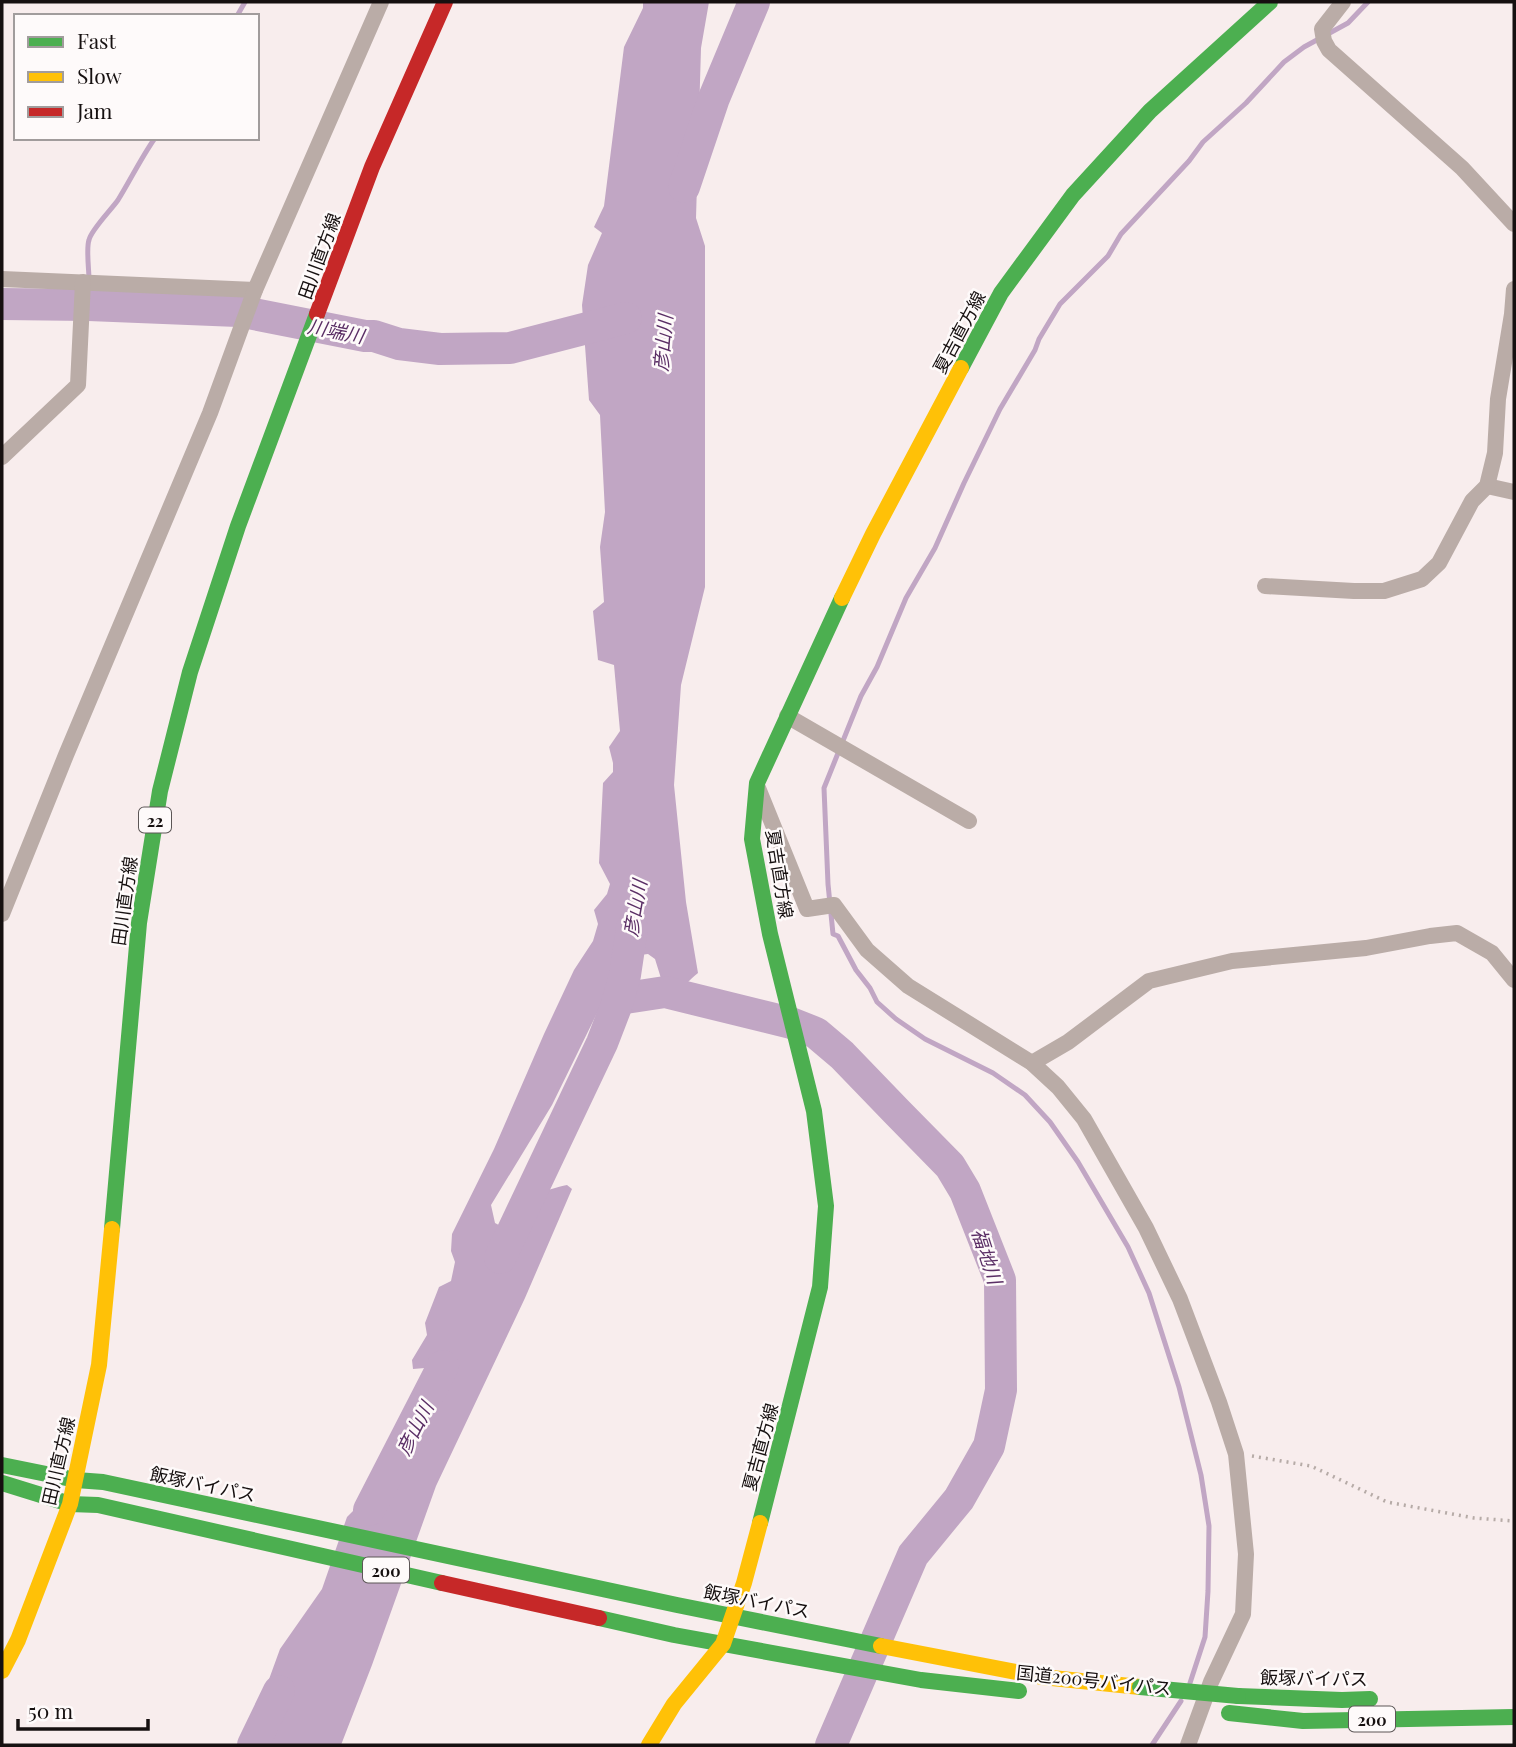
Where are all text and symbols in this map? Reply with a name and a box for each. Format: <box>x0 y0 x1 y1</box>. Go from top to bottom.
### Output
legend <box>14 14 259 140</box>
text: Fast <box>77 26 116 54</box>
text: Slow <box>77 61 122 89</box>
text: Jam <box>76 96 113 124</box>
street label: 田川直方線 <box>292 210 346 302</box>
street label: 夏吉直方線 <box>927 287 991 377</box>
water label: 彦山川 <box>647 311 678 373</box>
water label: 川端川 <box>306 312 368 349</box>
road number: 22 <box>139 807 171 832</box>
street label: 夏吉直方線 <box>761 828 799 920</box>
street label: 田川直方線 <box>106 855 142 947</box>
water label: 彦山川 <box>616 876 652 938</box>
water label: 福地川 <box>967 1225 1010 1289</box>
water label: 彦山川 <box>389 1395 439 1459</box>
street label: 夏吉直方線 <box>737 1400 783 1494</box>
street label: 田川直方線 <box>36 1414 80 1508</box>
street label: 飯塚バイパス <box>148 1461 258 1507</box>
road number: 200 <box>363 1558 409 1582</box>
street label: 飯塚バイパス <box>702 1579 812 1623</box>
street label: 国道200号バイパス <box>1015 1660 1173 1700</box>
street label: 飯塚バイパス <box>1260 1665 1368 1691</box>
scale bar <box>18 1688 147 1732</box>
text: 50 m <box>28 1696 74 1724</box>
road number: 200 <box>1349 1707 1395 1732</box>

